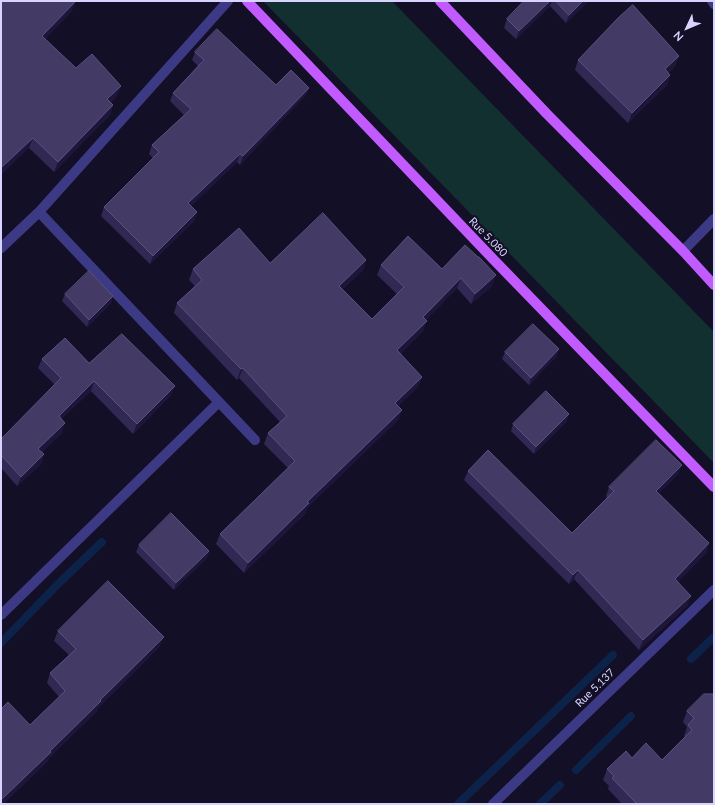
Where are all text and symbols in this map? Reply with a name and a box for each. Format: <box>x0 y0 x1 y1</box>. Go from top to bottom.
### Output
north arrow <box>667 8 707 48</box>
text: N <box>670 29 686 44</box>
street label: Rue 5.080 <box>466 215 510 259</box>
street label: Rue 5.137 <box>573 666 617 710</box>

